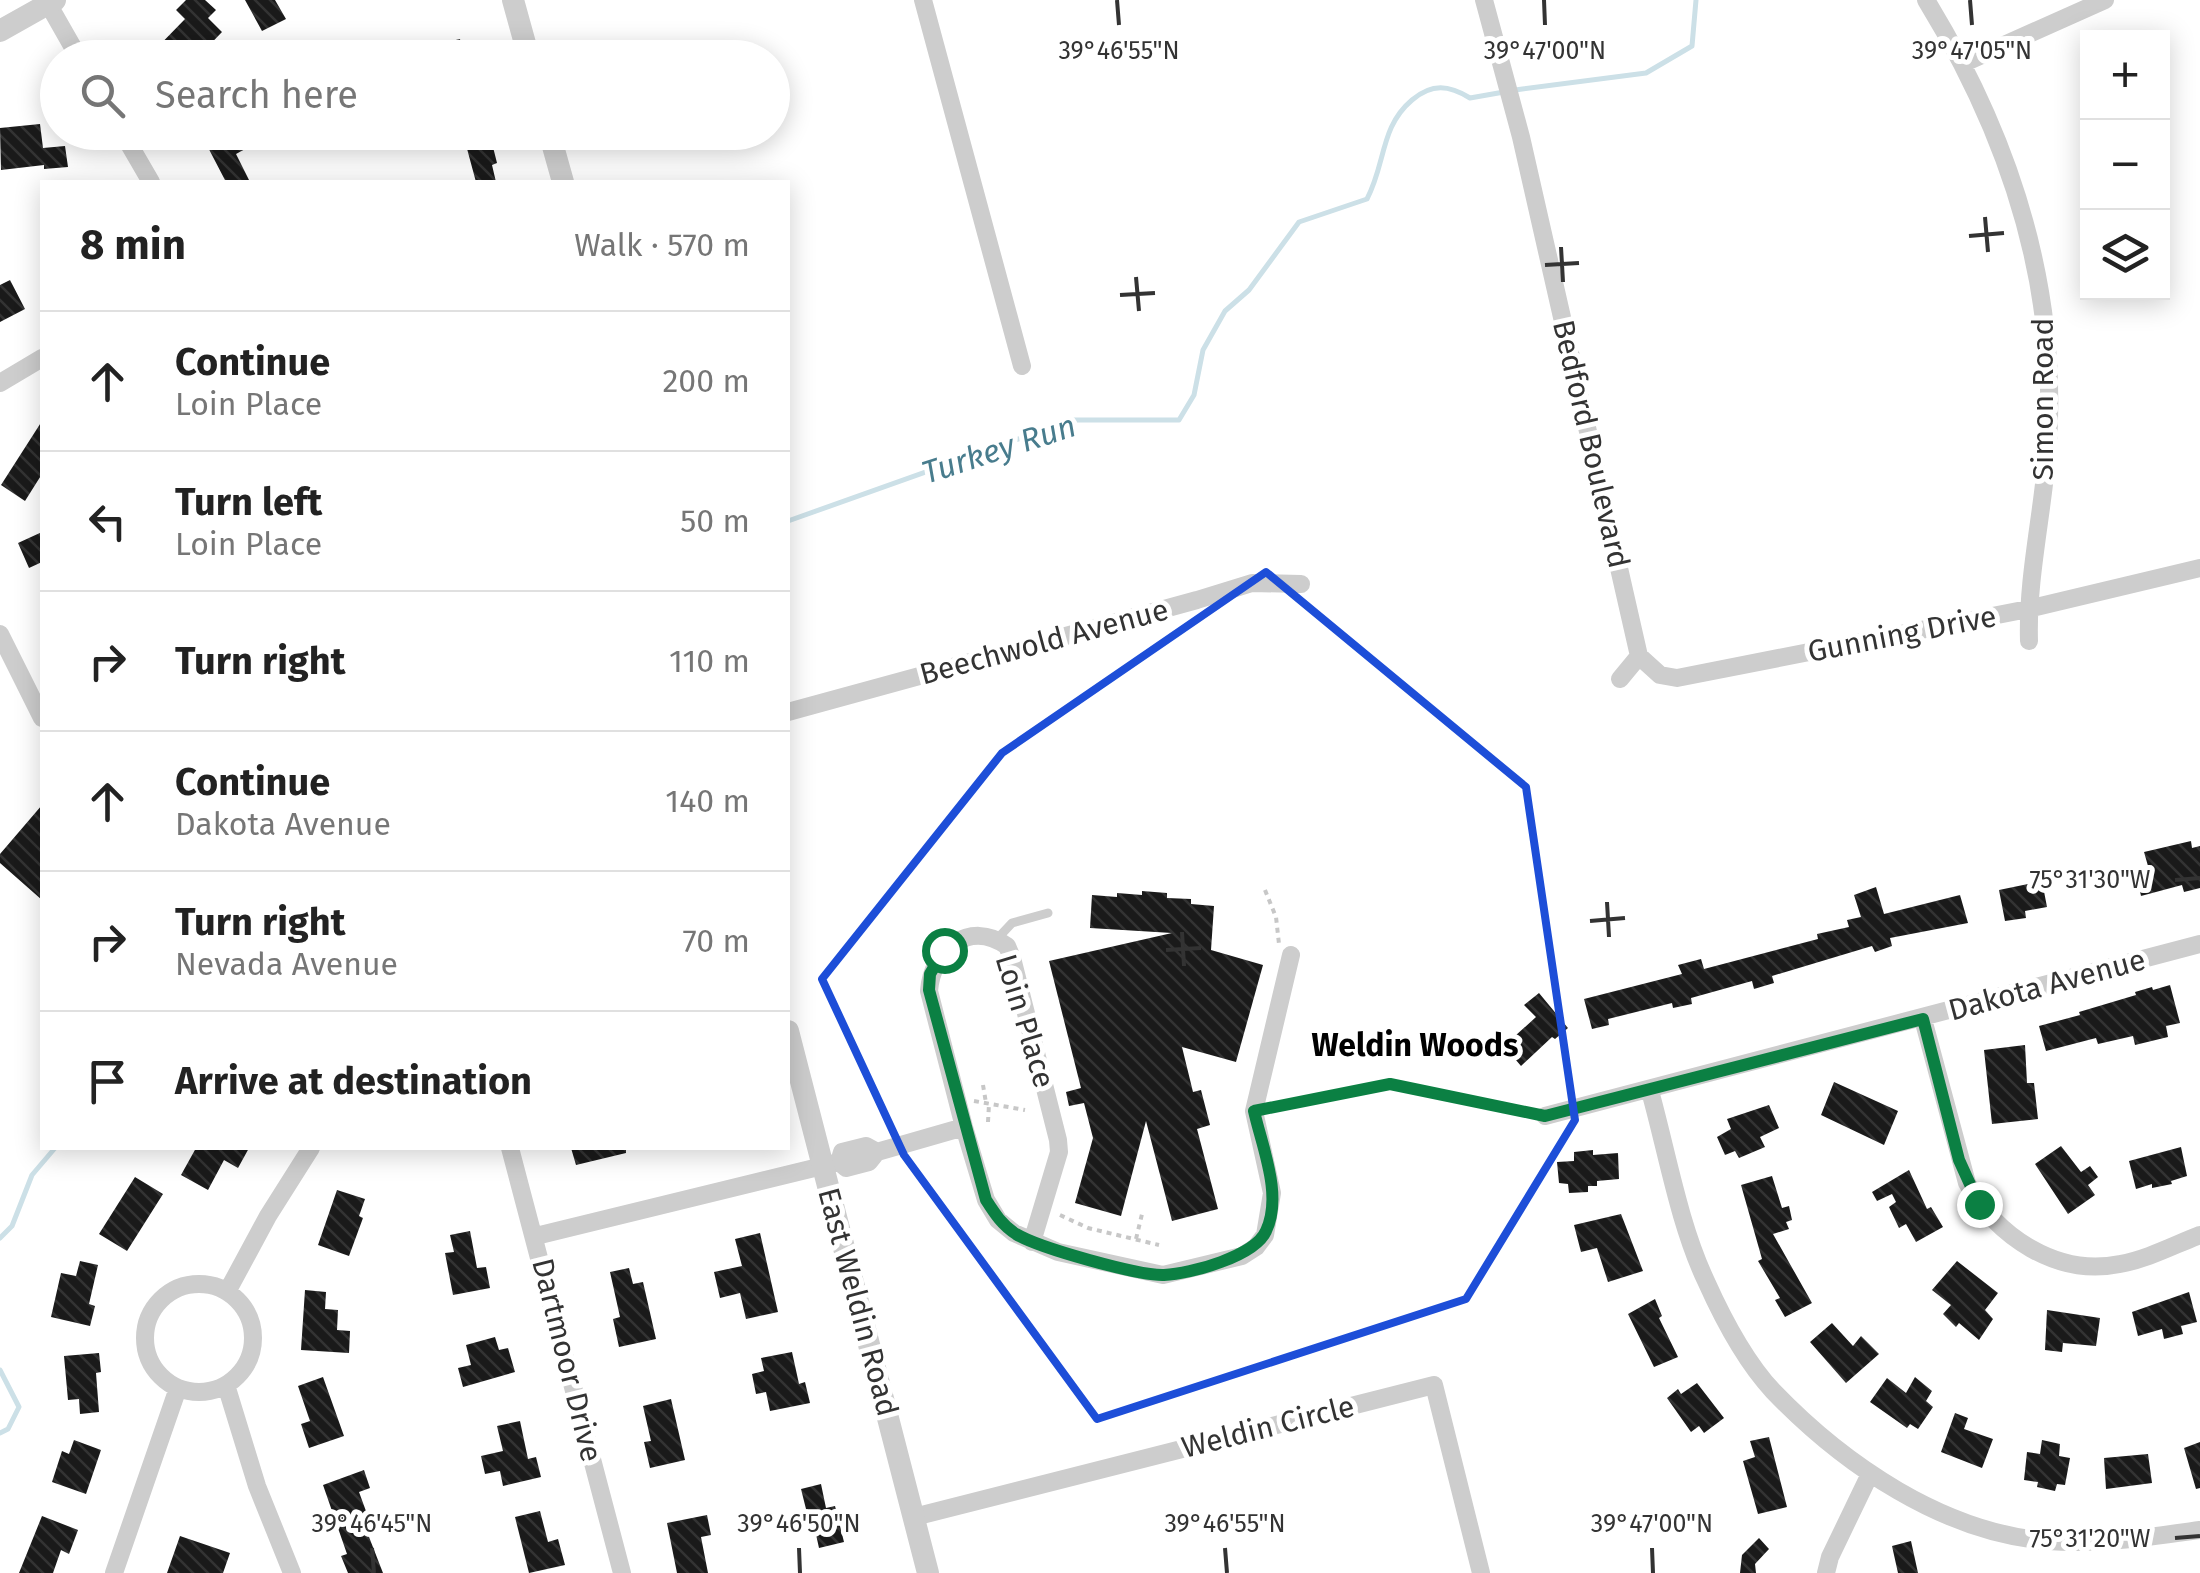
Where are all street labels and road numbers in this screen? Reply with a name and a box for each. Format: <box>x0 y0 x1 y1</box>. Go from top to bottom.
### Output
street label: Bedford Boulevard <box>1545 316 1637 572</box>
street label: Simon Road <box>2025 318 2061 480</box>
street label: Beechwold Avenue <box>916 591 1172 693</box>
street label: Gunning Drive <box>1805 598 1999 670</box>
street label: Dakota Avenue <box>1945 941 2149 1029</box>
street label: Loin Place <box>988 950 1062 1092</box>
street label: East Weldin Road <box>810 1184 906 1420</box>
street label: Dartmoor Drive <box>524 1255 610 1465</box>
street label: Weldin Circle <box>1178 1388 1358 1466</box>

